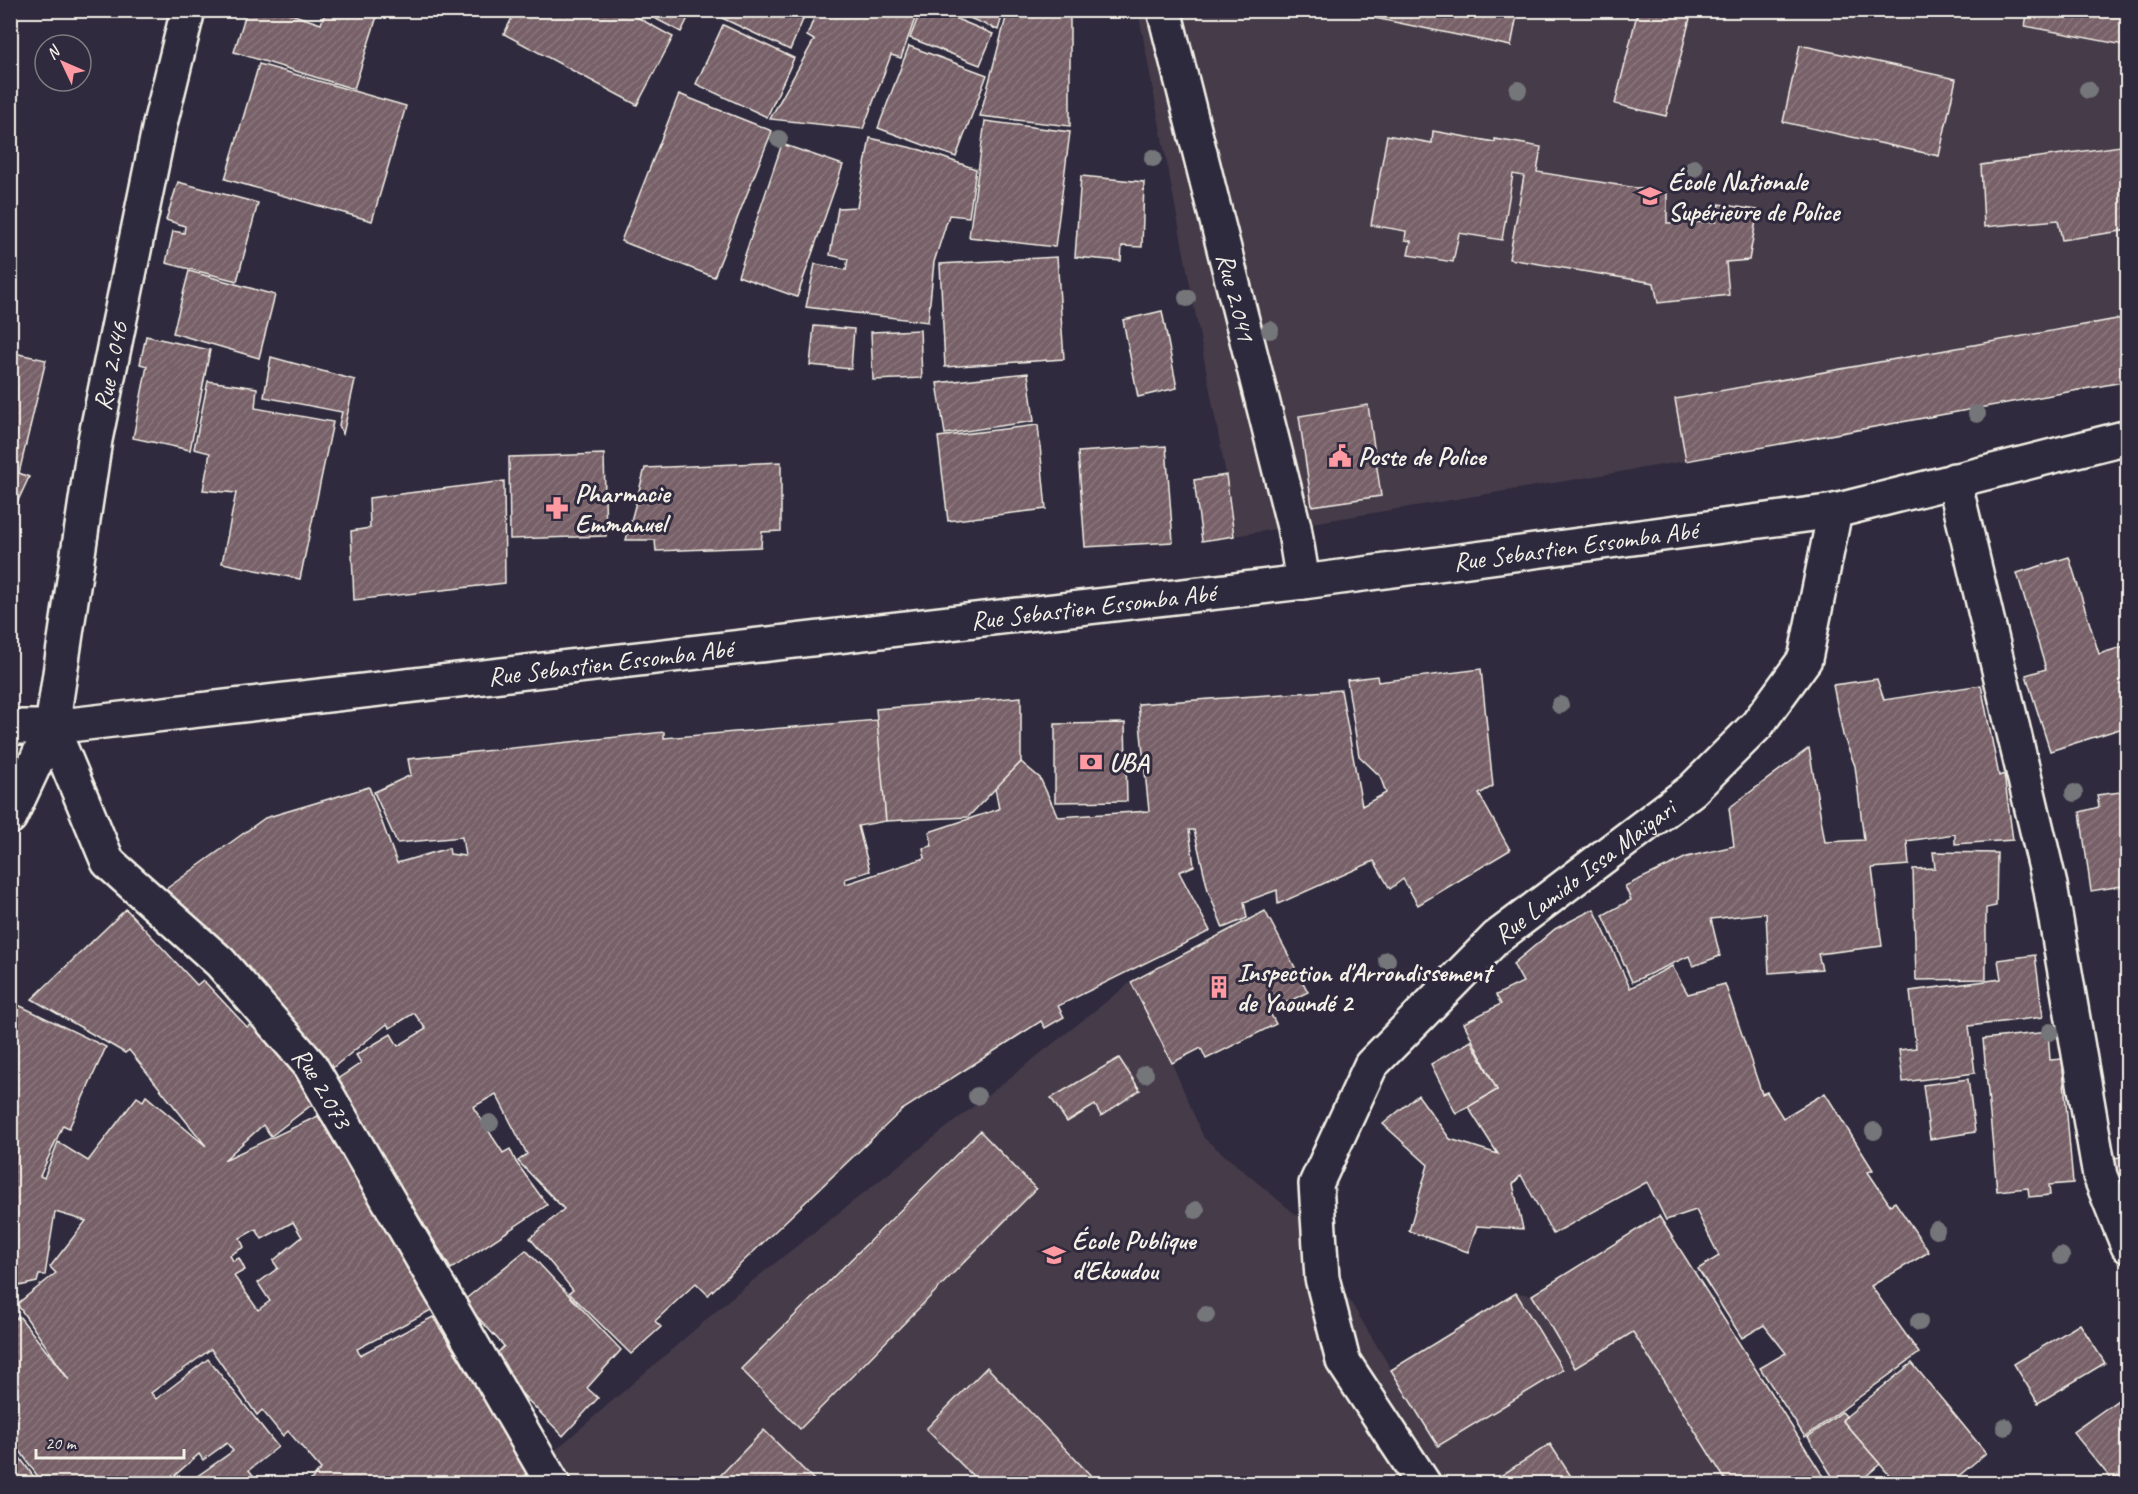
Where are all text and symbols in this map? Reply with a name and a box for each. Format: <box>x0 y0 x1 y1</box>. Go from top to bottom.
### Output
north arrow <box>33 33 93 93</box>
text: N <box>42 41 66 64</box>
place label: École Nationale Supérieure de Police <box>1668 165 1842 228</box>
school or university icon: École Nationale Supérieure de Police <box>1637 183 1663 209</box>
street label: Rue 2.041 <box>1209 250 1263 346</box>
street label: Rue 2.046 <box>85 318 136 413</box>
place label: Poste de Police <box>1358 440 1488 473</box>
public building icon: Poste de Police <box>1327 443 1353 469</box>
place label: Pharmacie Emmanuel <box>575 477 672 540</box>
pharmacy icon: Pharmacie Emmanuel <box>544 495 570 521</box>
street label: Rue Sebastien Essomba Abé <box>1451 513 1703 578</box>
street label: Rue Sebastien Essomba Abé <box>969 575 1221 637</box>
street label: Rue Sebastien Essomba Abé <box>486 631 738 693</box>
place label: UBA <box>1109 746 1150 779</box>
bank icon: UBA <box>1078 749 1104 775</box>
street label: Rue Lamido Issa Maïgari <box>1487 790 1684 951</box>
place label: Inspection d'Arrondissement de Yaoundé 2 <box>1237 956 1495 1019</box>
building icon: Inspection d'Arrondissement de Yaoundé 2 <box>1206 974 1232 1000</box>
street label: Rue 2.073 <box>285 1040 361 1136</box>
place label: École Publique d'Ekoudou <box>1072 1224 1198 1287</box>
school or university icon: École Publique d'Ekoudou <box>1041 1242 1067 1268</box>
scale bar <box>36 1422 184 1460</box>
text: 20 m <box>45 1432 78 1454</box>

